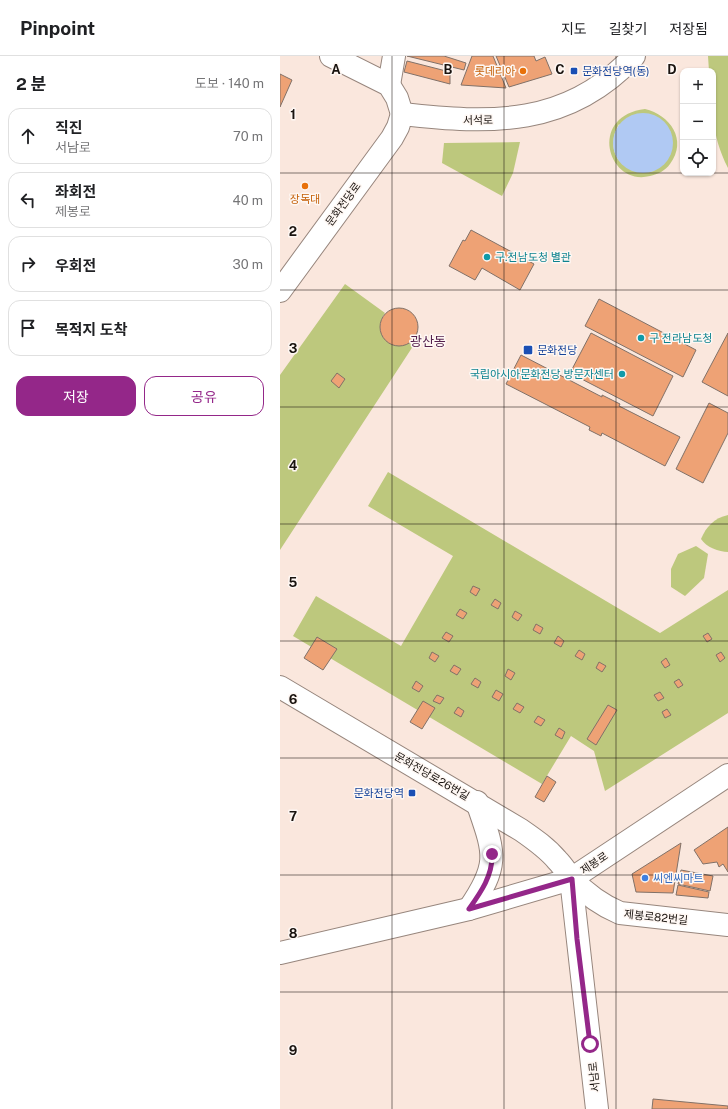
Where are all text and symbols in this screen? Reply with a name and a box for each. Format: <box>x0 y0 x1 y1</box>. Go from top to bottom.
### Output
text: Pinpoint <box>20 17 95 39</box>
text: 지도 <box>561 21 587 37</box>
text: 길찾기 <box>609 21 647 37</box>
text: 저장됨 <box>669 21 708 37</box>
text: A <box>331 62 341 77</box>
text: B <box>444 62 453 77</box>
text: C <box>555 62 565 77</box>
text: D <box>667 62 677 77</box>
place label: 롯데리아 <box>475 65 515 77</box>
place label: 문화전당역(동) <box>582 65 649 77</box>
marker: 롯데리아 <box>518 66 528 76</box>
marker: 문화전당역(동) <box>569 66 579 76</box>
map controls <box>680 68 716 176</box>
button: + <box>680 68 716 104</box>
text: 2 분 <box>16 74 46 94</box>
text: 도보 · 140 m <box>195 76 264 91</box>
button: − <box>680 104 716 140</box>
text: 1 <box>290 107 296 122</box>
street label: 서석로 <box>463 114 493 126</box>
text: 직진 <box>55 119 83 136</box>
icon: ahead <box>17 125 39 147</box>
text: 70 m <box>233 129 263 144</box>
text: 서남로 <box>55 140 91 155</box>
button: locate <box>680 140 716 176</box>
street label: 문화전당로 <box>323 180 363 228</box>
marker: 장독대 <box>300 181 310 191</box>
text: 좌회전 <box>55 183 96 200</box>
icon: left <box>17 189 39 211</box>
text: 40 m <box>232 193 263 208</box>
place label: 장독대 <box>290 193 320 205</box>
text: 제봉로 <box>55 204 91 219</box>
text: 2 <box>289 224 297 239</box>
place label: 구.전남도청 별관 <box>495 251 571 263</box>
marker: 구.전남도청 별관 <box>482 252 492 262</box>
icon: right <box>17 253 39 275</box>
text: 우회전 <box>55 257 96 274</box>
text: 30 m <box>233 257 263 272</box>
icon: arrive <box>17 317 39 339</box>
text: 목적지 도착 <box>55 321 127 338</box>
place label: 구 전라남도청 <box>649 332 712 344</box>
marker: 구 전라남도청 <box>636 333 646 343</box>
district label: 광산동 <box>410 334 446 349</box>
text: 3 <box>289 341 298 356</box>
marker: 문화전당 <box>522 344 534 356</box>
place label: 문화전당 <box>537 344 577 356</box>
place label: 국립아시아문화전당 방문자센터 <box>470 368 614 380</box>
marker: 국립아시아문화전당 방문자센터 <box>617 369 627 379</box>
button: 저장 <box>16 376 136 416</box>
button: 공유 <box>144 376 264 416</box>
text: 4 <box>289 458 298 473</box>
text: 5 <box>289 575 298 590</box>
text: 6 <box>289 692 298 707</box>
street label: 문화전당로26번길 <box>393 750 471 802</box>
place label: 문화전당역 <box>353 787 404 799</box>
marker: 문화전당역 <box>407 788 417 798</box>
text: 7 <box>289 809 297 824</box>
route end <box>483 845 501 863</box>
street label: 제봉로 <box>578 850 610 876</box>
place label: 씨엔씨마트 <box>653 872 704 884</box>
marker: 씨엔씨마트 <box>640 873 650 883</box>
street label: 제봉로82번길 <box>623 908 689 926</box>
text: 8 <box>289 926 298 941</box>
route start <box>581 1035 599 1053</box>
text: 9 <box>289 1043 297 1058</box>
street label: 서남로 <box>586 1061 602 1093</box>

